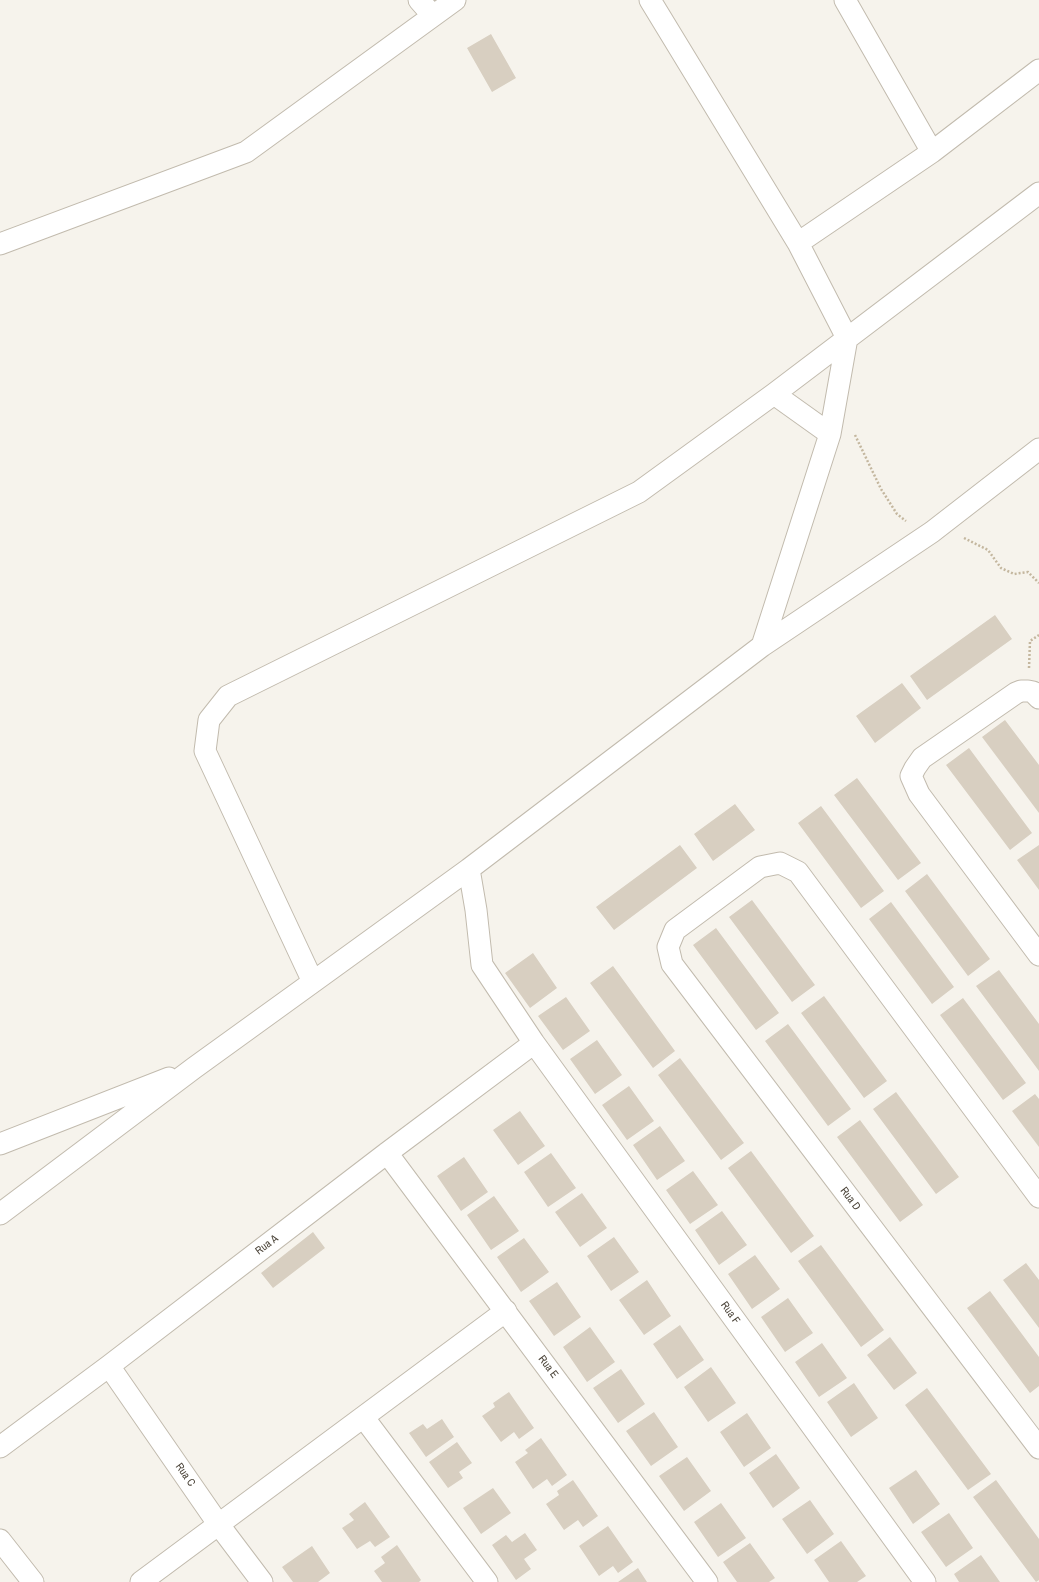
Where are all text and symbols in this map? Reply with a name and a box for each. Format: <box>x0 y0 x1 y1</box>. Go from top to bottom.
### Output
street label: Rua D <box>837 1185 863 1213</box>
street label: Rua A <box>253 1232 281 1258</box>
street label: Rua F <box>717 1299 743 1327</box>
street label: Rua E <box>535 1353 561 1381</box>
street label: Rua C <box>172 1461 198 1489</box>

